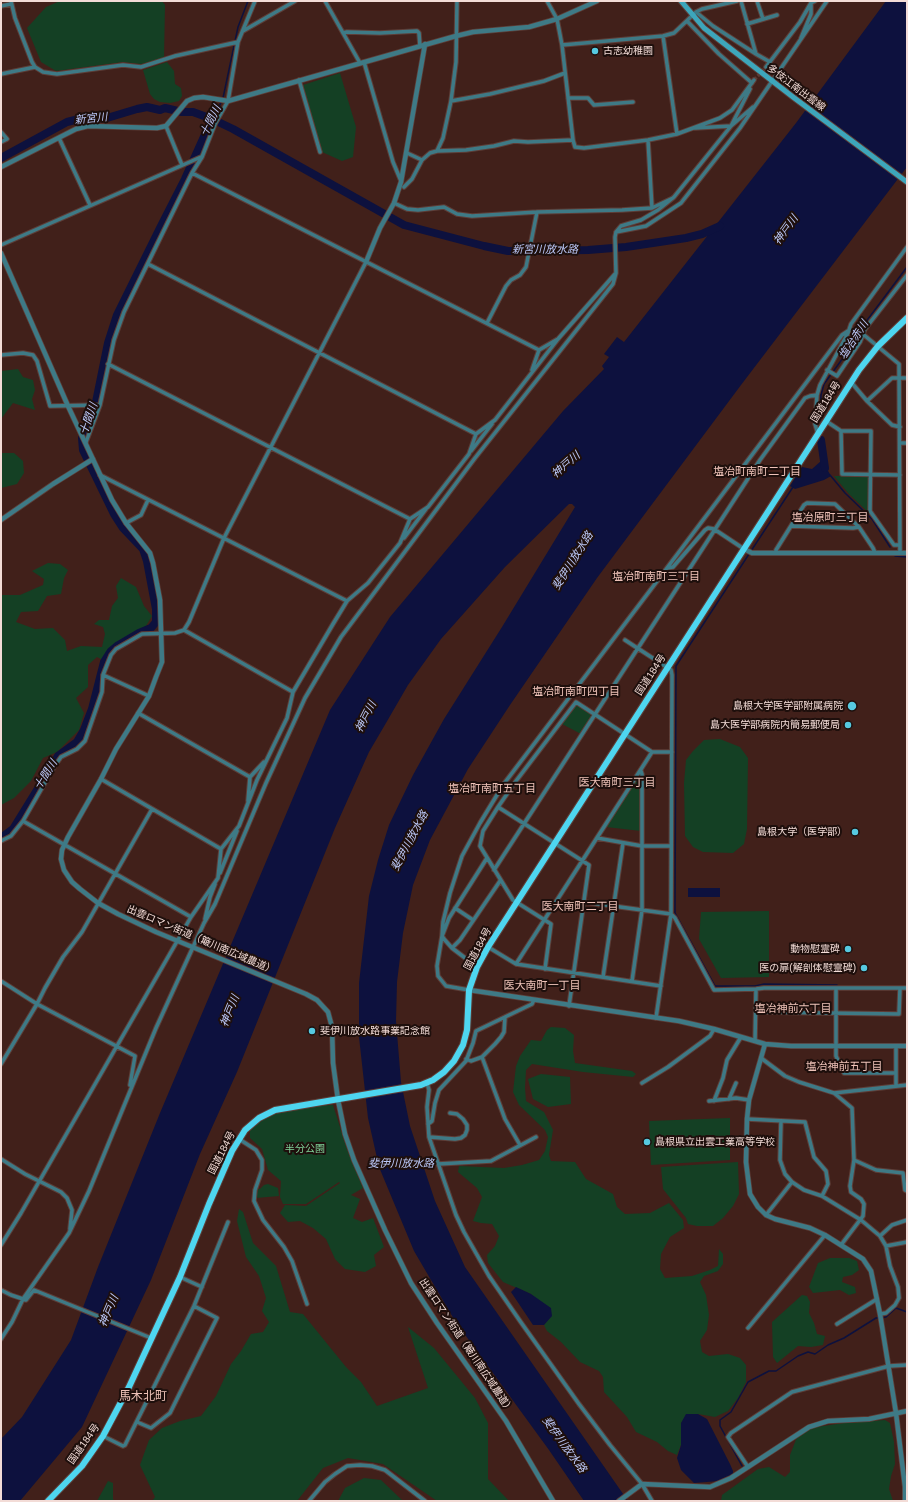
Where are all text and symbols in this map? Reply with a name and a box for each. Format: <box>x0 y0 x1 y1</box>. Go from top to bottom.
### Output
place label: 古志幼稚園 <box>603 45 653 57</box>
marker: 古志幼稚園 <box>590 46 600 56</box>
street label: 多伎江南出雲線 <box>764 62 828 114</box>
water label: 十間川 <box>198 103 224 139</box>
water label: 新宮川 <box>74 111 108 127</box>
water label: 神戸川 <box>771 213 801 247</box>
water label: 新宮川放水路 <box>512 243 578 257</box>
water label: 塩冶赤川 <box>836 318 872 362</box>
street label: 国道184号 <box>809 379 843 425</box>
water label: 十間川 <box>77 401 101 437</box>
water label: 神戸川 <box>549 449 583 481</box>
district label: 塩冶町南町二丁目 <box>713 465 801 479</box>
district label: 塩冶原町三丁目 <box>792 511 868 525</box>
water label: 斐伊川放水路 <box>550 530 596 592</box>
district label: 塩冶町南町三丁目 <box>612 570 700 584</box>
street label: 国道184号 <box>633 652 669 698</box>
district label: 塩冶町南町四丁目 <box>532 685 620 699</box>
water label: 神戸川 <box>353 699 379 735</box>
place label: 島根大学医学部附属病院 <box>733 700 843 712</box>
marker: 島根大学医学部附属病院 <box>846 700 858 712</box>
place label: 島大医学部病院内簡易郵便局 <box>710 719 840 731</box>
marker: 島大医学部病院内簡易郵便局 <box>843 720 853 730</box>
water label: 十間川 <box>32 758 60 792</box>
district label: 医大南町三丁目 <box>579 776 655 790</box>
district label: 塩冶町南町五丁目 <box>448 782 536 796</box>
water label: 斐伊川放水路 <box>389 809 431 873</box>
place label: 島根大学（医学部） <box>757 826 847 838</box>
marker: 島根大学（医学部） <box>850 827 860 837</box>
district label: 医大南町二丁目 <box>542 900 618 914</box>
street label: 出雲ロマン街道（簸川南広域農道） <box>125 903 277 977</box>
street label: 国道184号 <box>462 926 494 972</box>
place label: 動物慰霊碑 <box>790 943 840 955</box>
marker: 動物慰霊碑 <box>843 944 853 954</box>
place label: 医の扉(解剖体慰霊碑) <box>759 962 856 974</box>
marker: 医の扉(解剖体慰霊碑) <box>859 963 869 973</box>
district label: 医大南町一丁目 <box>504 979 580 993</box>
water label: 神戸川 <box>218 993 242 1029</box>
district label: 塩冶神前六丁目 <box>755 1002 831 1016</box>
place label: 斐伊川放水路事業記念館 <box>320 1025 430 1037</box>
marker: 斐伊川放水路事業記念館 <box>307 1026 317 1036</box>
district label: 塩冶神前五丁目 <box>806 1060 882 1074</box>
street label: 国道184号 <box>206 1129 238 1177</box>
place label: 島根県立出雲工業高等学校 <box>655 1136 775 1148</box>
marker: 島根県立出雲工業高等学校 <box>642 1137 652 1147</box>
park label: 半分公園 <box>285 1143 325 1155</box>
water label: 斐伊川放水路 <box>368 1157 434 1171</box>
street label: 出雲ロマン街道（簸川南広域農道） <box>416 1276 516 1416</box>
water label: 神戸川 <box>96 1293 122 1329</box>
district label: 馬木北町 <box>119 1390 167 1404</box>
water label: 斐伊川放水路 <box>539 1414 589 1476</box>
street label: 国道184号 <box>66 1421 102 1467</box>

